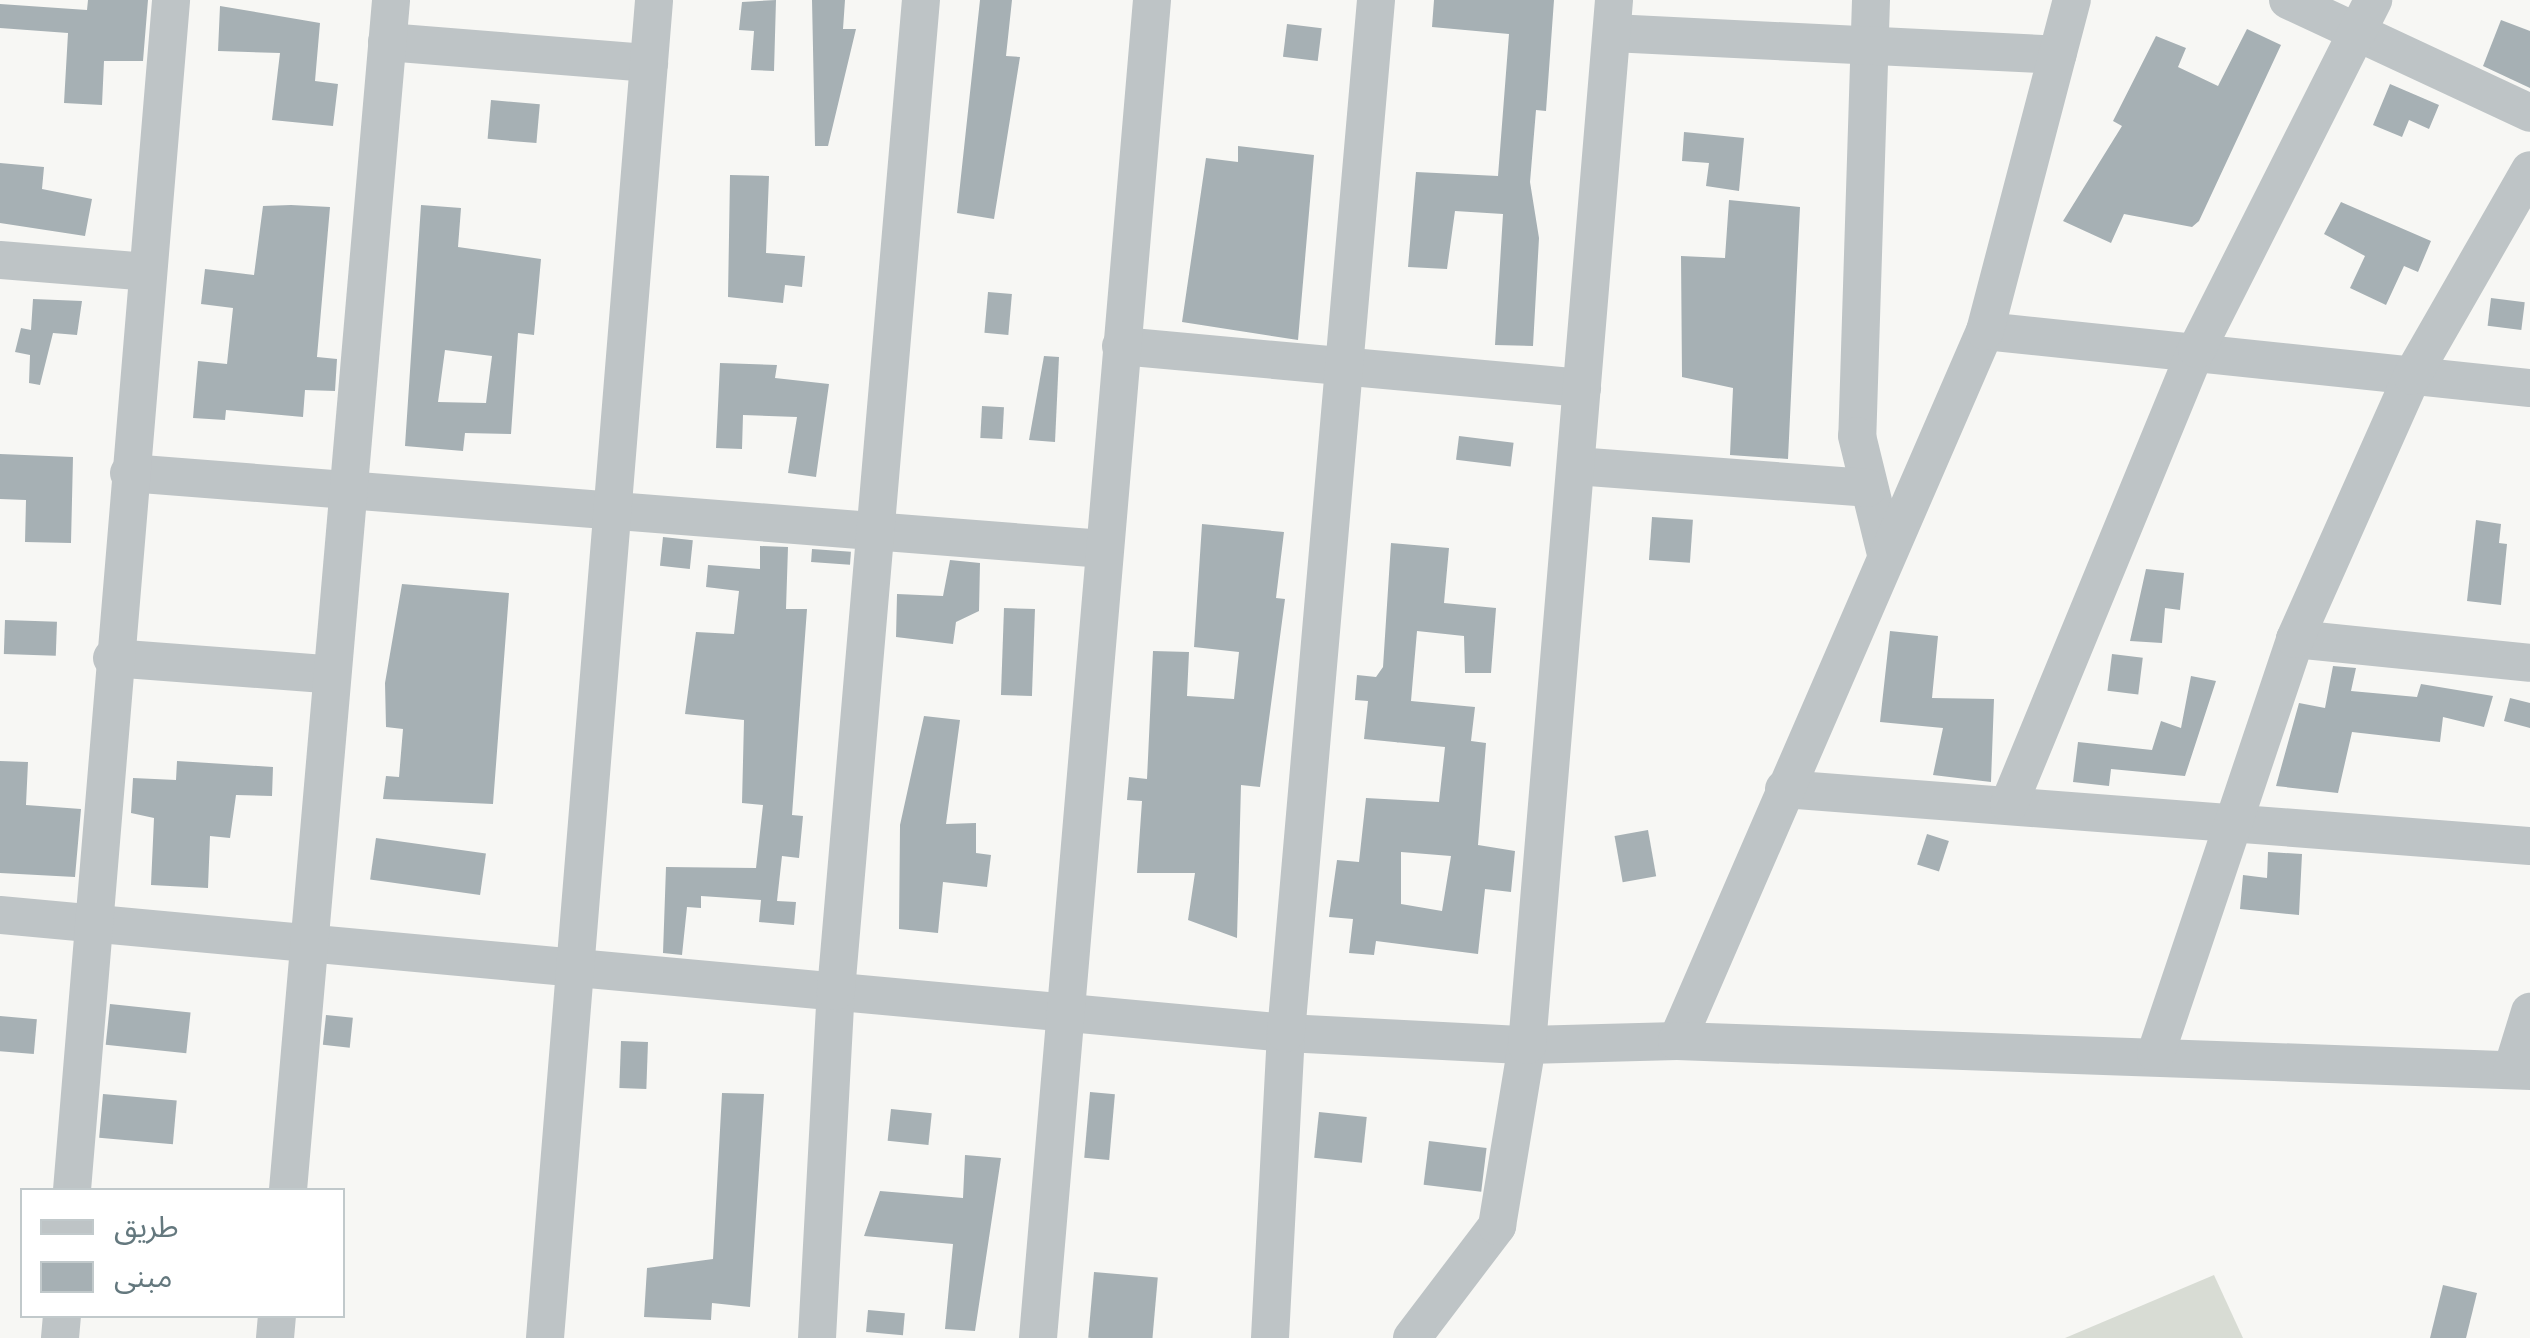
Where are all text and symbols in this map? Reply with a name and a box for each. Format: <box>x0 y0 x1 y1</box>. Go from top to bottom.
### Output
legend <box>20 1188 345 1318</box>
text: طريق <box>114 1205 179 1246</box>
text: مبنى <box>114 1255 172 1296</box>

